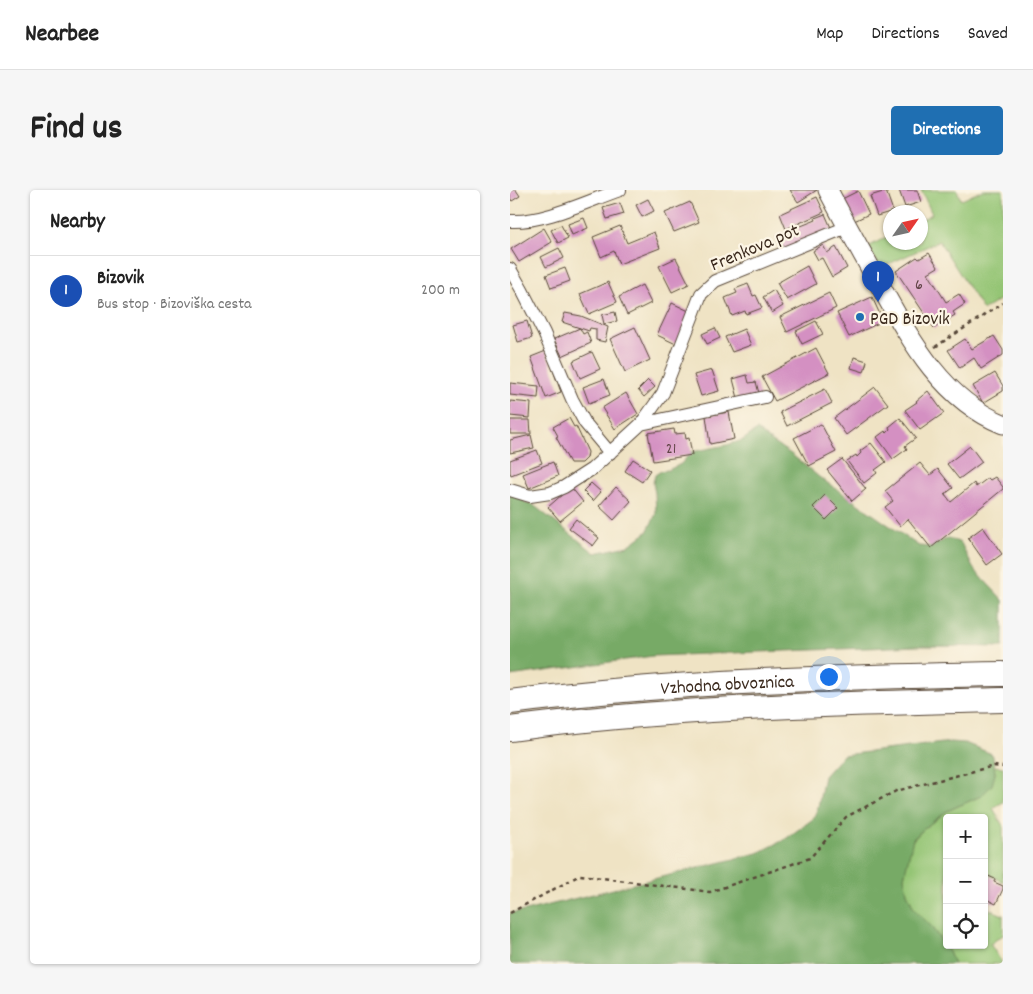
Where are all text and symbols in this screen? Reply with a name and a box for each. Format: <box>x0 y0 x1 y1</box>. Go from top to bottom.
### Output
text: Nearbee <box>25 18 99 52</box>
text: Map <box>816 22 843 47</box>
text: Directions <box>871 22 940 47</box>
text: Saved <box>968 22 1008 47</box>
text: Find us <box>30 105 122 155</box>
button: Directions <box>891 106 1003 155</box>
north arrow <box>883 205 928 250</box>
text: Nearby <box>50 208 105 238</box>
street label: Frenkova pot <box>707 218 804 280</box>
pin: 1 <box>862 261 894 302</box>
text: Bizovik <box>97 266 144 293</box>
house number: 6 <box>915 274 923 297</box>
text: 1 <box>64 279 68 302</box>
text: 200 m <box>421 279 460 302</box>
text: Bus stop · Bizoviška cesta <box>97 293 252 316</box>
place label: PGD Bizovik <box>870 307 950 334</box>
marker: PGD Bizovik <box>854 311 866 323</box>
house number: 21 <box>666 438 676 461</box>
your location <box>816 664 842 690</box>
street label: Vzhodna obvoznica <box>660 670 796 704</box>
map controls <box>943 814 988 949</box>
button: + <box>943 814 988 859</box>
button: − <box>943 859 988 904</box>
button: locate <box>943 904 988 949</box>

